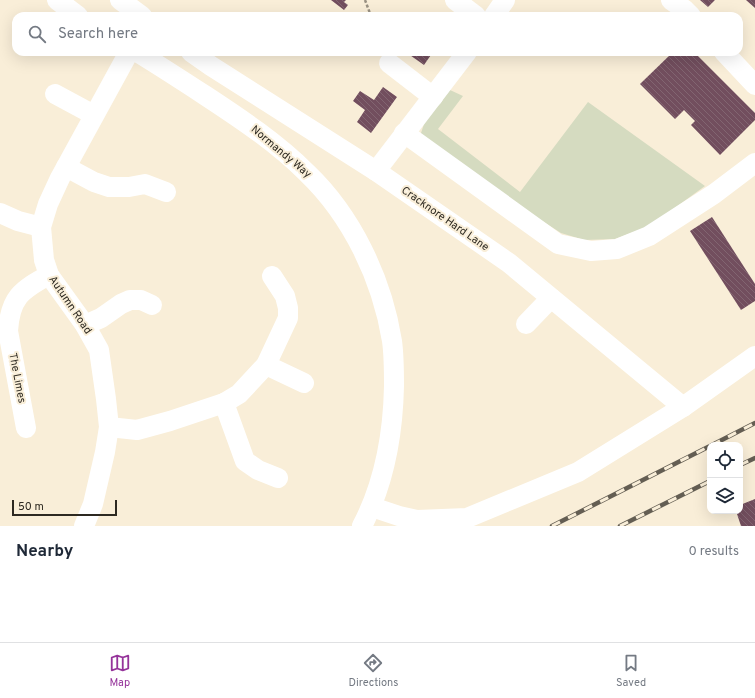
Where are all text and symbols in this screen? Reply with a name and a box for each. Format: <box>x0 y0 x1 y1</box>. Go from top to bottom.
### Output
search box <box>12 12 743 56</box>
icon: search <box>26 23 48 45</box>
text: Search here <box>58 25 138 44</box>
street label: Normandy Way <box>248 123 314 181</box>
street label: Cracknore Hard Lane <box>398 183 492 255</box>
street label: Autumn Road <box>45 273 95 337</box>
street label: The Limes <box>5 352 29 404</box>
map controls <box>707 442 743 514</box>
button: locate <box>707 442 743 478</box>
button: layers <box>707 478 743 514</box>
scale bar <box>12 498 117 517</box>
text: 50 m <box>18 500 44 514</box>
text: Nearby <box>16 541 73 563</box>
text: 0 results <box>688 544 739 560</box>
tab: Map <box>109 652 131 690</box>
tab: Directions <box>348 652 398 690</box>
tab: Saved <box>616 652 646 690</box>

